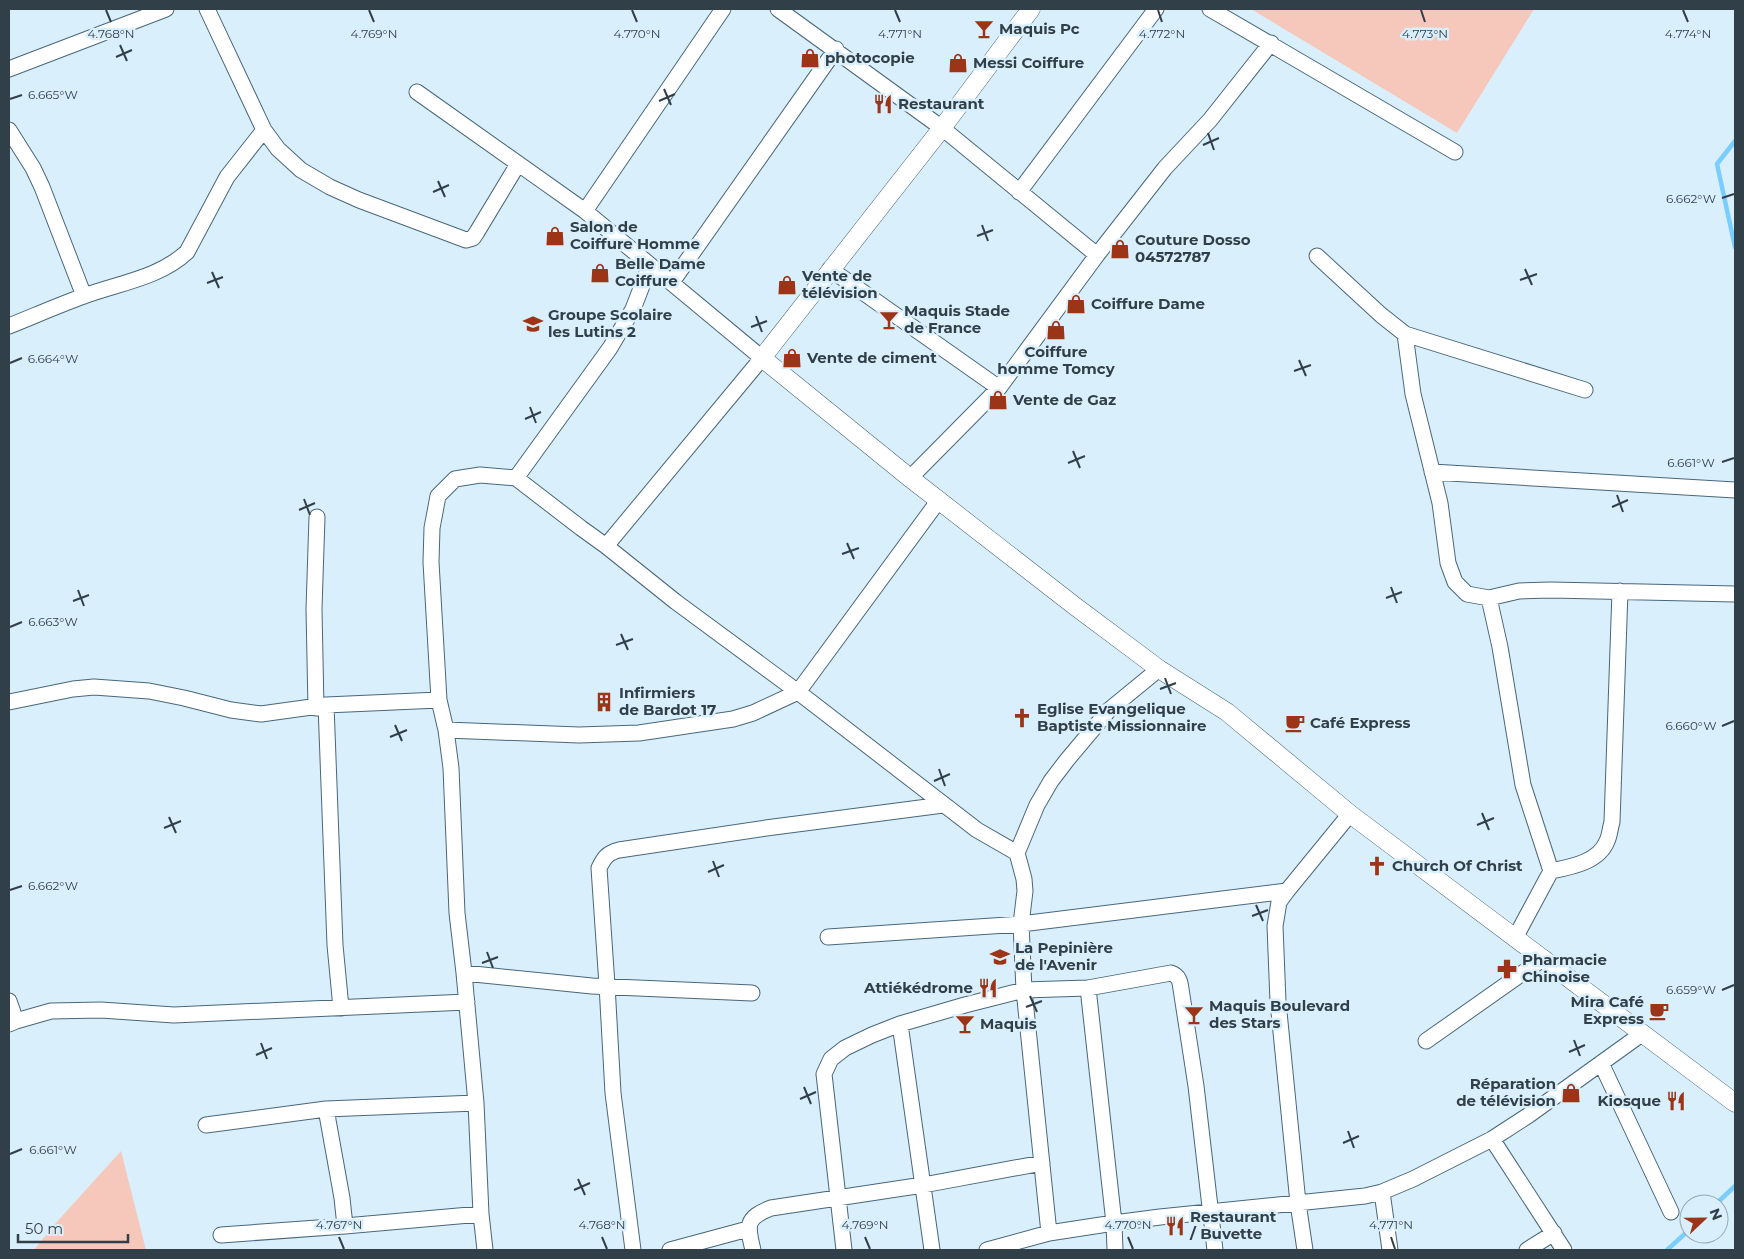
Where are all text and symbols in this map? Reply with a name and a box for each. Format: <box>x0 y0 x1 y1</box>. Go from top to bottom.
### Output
bar icon: Maquis Pc <box>973 18 995 40</box>
place label: Maquis Pc <box>999 19 1080 38</box>
text: 4.768°N <box>87 26 135 41</box>
text: 4.769°N <box>351 26 397 41</box>
text: 4.770°N <box>613 26 661 41</box>
text: 4.771°N <box>878 26 922 41</box>
text: 4.772°N <box>1139 26 1185 41</box>
text: 4.773°N <box>1402 26 1448 41</box>
text: 4.774°N <box>1665 26 1711 41</box>
shop icon: photocopie <box>799 47 821 69</box>
place label: photocopie <box>825 48 915 67</box>
shop icon: Messi Coiffure <box>947 52 969 74</box>
place label: Messi Coiffure <box>973 53 1084 72</box>
text: 6.665°W <box>28 87 78 102</box>
restaurant icon: Restaurant <box>872 93 894 115</box>
place label: Restaurant <box>898 94 985 113</box>
text: 6.662°W <box>1666 191 1716 206</box>
place label: Salon de Coiffure Homme <box>570 217 700 253</box>
shop icon: Salon de Coiffure Homme <box>544 225 566 247</box>
place label: Couture Dosso 04572787 <box>1135 230 1251 266</box>
shop icon: Couture Dosso 04572787 <box>1109 238 1131 260</box>
place label: Belle Dame Coiffure <box>615 254 706 290</box>
shop icon: Belle Dame Coiffure <box>589 262 611 284</box>
place label: Vente de télévision <box>801 266 878 302</box>
shop icon: Vente de télévision <box>776 274 798 296</box>
shop icon: Coiffure Dame <box>1065 293 1087 315</box>
place label: Coiffure Dame <box>1091 294 1205 313</box>
place label: Maquis Stade de France <box>904 301 1010 337</box>
place label: Groupe Scolaire les Lutins 2 <box>548 305 672 341</box>
bar icon: Maquis Stade de France <box>878 309 900 331</box>
school or university icon: Groupe Scolaire les Lutins 2 <box>522 313 544 335</box>
shop icon: Coiffure homme Tomcy <box>1045 319 1067 341</box>
place label: Coiffure homme Tomcy <box>997 342 1116 378</box>
shop icon: Vente de ciment <box>781 347 803 369</box>
place label: Vente de ciment <box>806 348 937 367</box>
text: 6.664°W <box>28 351 78 366</box>
shop icon: Vente de Gaz <box>987 389 1009 411</box>
place label: Vente de Gaz <box>1012 390 1116 409</box>
text: 6.661°W <box>1667 455 1715 470</box>
text: 6.663°W <box>28 614 78 629</box>
place label: Infirmiers de Bardot 17 <box>619 683 716 719</box>
building icon: Infirmiers de Bardot 17 <box>593 691 615 713</box>
place label: Eglise Evangelique Baptiste Missionnaire <box>1037 699 1206 735</box>
church icon: Eglise Evangelique Baptiste Missionnaire <box>1011 707 1033 729</box>
cafe icon: Café Express <box>1284 712 1306 734</box>
place label: Café Express <box>1310 713 1410 732</box>
text: 6.660°W <box>1665 718 1717 733</box>
church icon: Church Of Christ <box>1366 855 1388 877</box>
place label: Church Of Christ <box>1392 856 1523 875</box>
text: 6.662°W <box>28 878 78 893</box>
place label: La Pepinière de l'Avenir <box>1015 938 1113 974</box>
school or university icon: La Pepinière de l'Avenir <box>989 946 1011 968</box>
place label: Pharmacie Chinoise <box>1522 950 1607 986</box>
pharmacy icon: Pharmacie Chinoise <box>1496 958 1518 980</box>
restaurant icon: Attiékédrome <box>977 977 999 999</box>
place label: Attiékédrome <box>863 978 973 997</box>
text: 6.659°W <box>1666 982 1716 997</box>
place label: Mira Café Express <box>1571 992 1644 1028</box>
place label: Maquis Boulevard des Stars <box>1209 996 1350 1032</box>
cafe icon: Mira Café Express <box>1648 1000 1670 1022</box>
bar icon: Maquis Boulevard des Stars <box>1183 1004 1205 1026</box>
bar icon: Maquis <box>954 1013 976 1035</box>
place label: Maquis <box>980 1014 1037 1033</box>
place label: Réparation de télévision <box>1456 1074 1556 1110</box>
shop icon: Réparation de télévision <box>1560 1082 1582 1104</box>
restaurant icon: Kiosque <box>1665 1090 1687 1112</box>
place label: Kiosque <box>1597 1091 1661 1110</box>
text: 6.661°W <box>29 1142 77 1157</box>
north arrow <box>1679 1194 1729 1244</box>
text: N <box>1706 1206 1727 1223</box>
place label: Restaurant / Buvette <box>1189 1207 1277 1243</box>
scale bar <box>18 1212 128 1244</box>
restaurant icon: Restaurant / Buvette <box>1164 1215 1186 1237</box>
text: 4.767°N <box>316 1217 362 1232</box>
text: 4.768°N <box>578 1217 626 1232</box>
text: 4.769°N <box>842 1217 888 1232</box>
text: 4.770°N <box>1104 1217 1152 1232</box>
text: 4.771°N <box>1369 1217 1413 1232</box>
text: 50 m <box>25 1219 63 1238</box>

